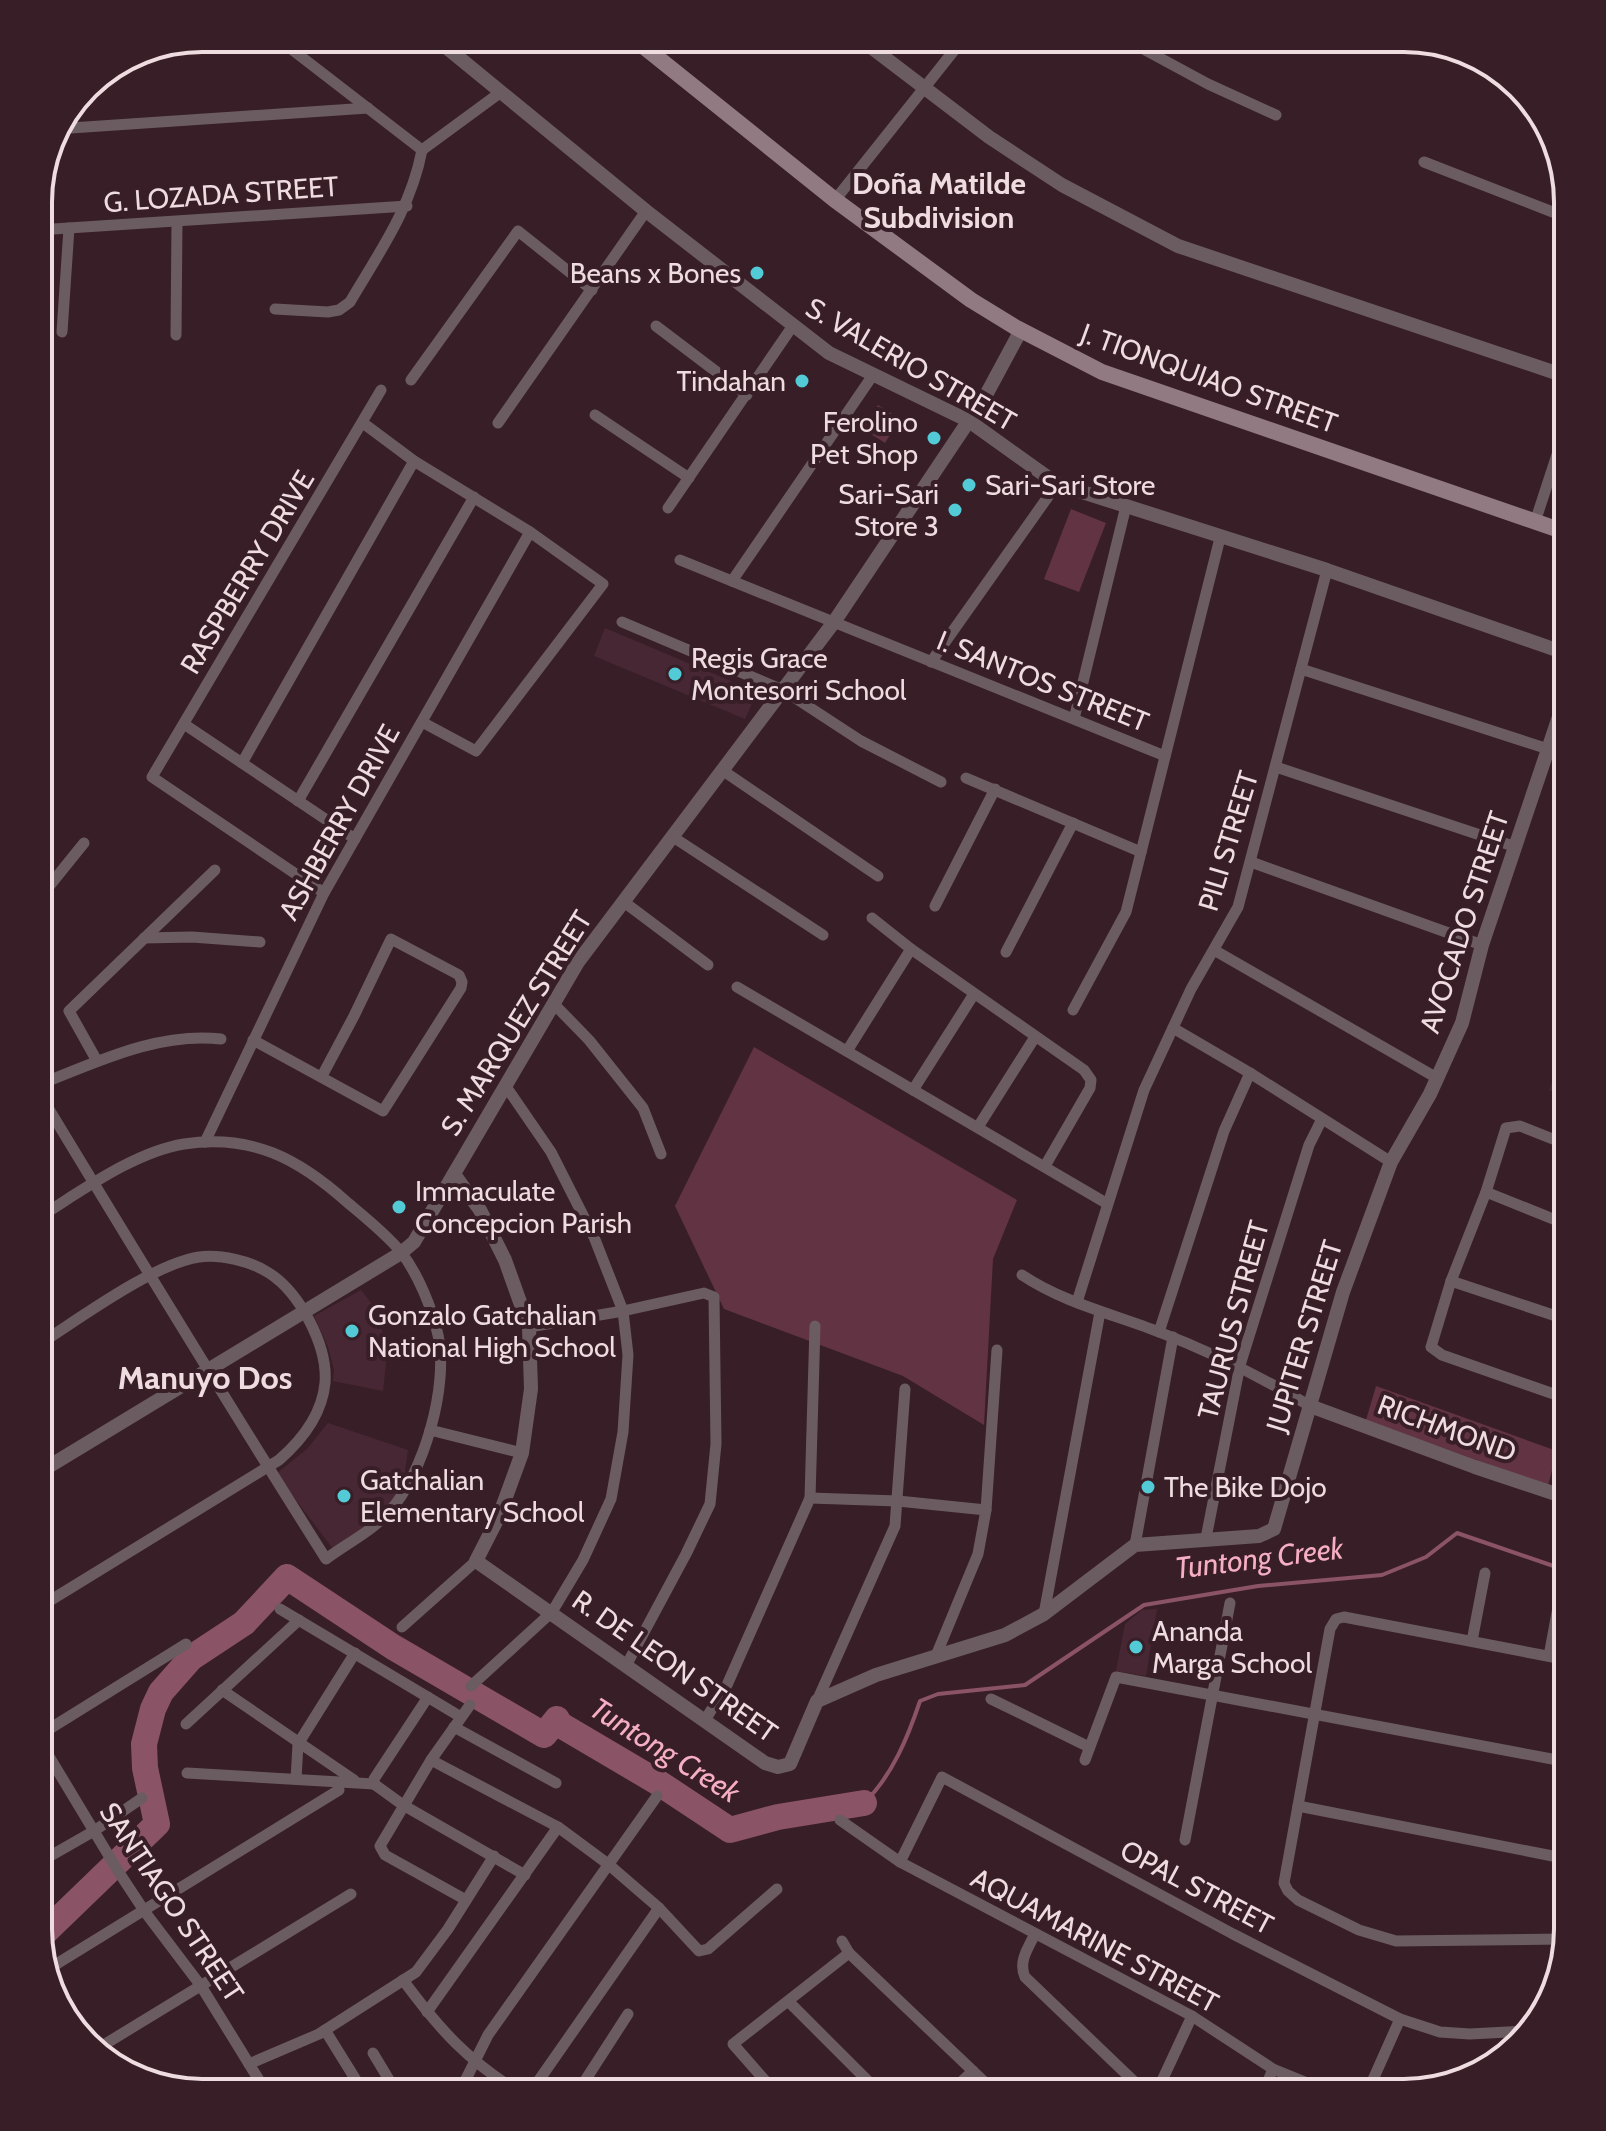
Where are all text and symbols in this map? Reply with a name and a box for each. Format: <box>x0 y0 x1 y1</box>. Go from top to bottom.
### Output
district label: Doña Matilde Subdivision <box>852 165 1026 236</box>
street label: G. LOZADA STREET <box>102 169 340 219</box>
place label: Beans x Bones <box>570 256 741 290</box>
marker: Beans x Bones <box>748 264 766 282</box>
street label: S. VALERIO STREET <box>800 290 1022 438</box>
street label: J. TIONQUIAO STREET <box>1075 315 1342 440</box>
place label: Tindahan <box>676 364 786 398</box>
marker: Tindahan <box>793 372 811 390</box>
place label: Ferolino Pet Shop <box>810 405 918 471</box>
marker: Ferolino Pet Shop <box>925 429 943 447</box>
street label: RASPBERRY DRIVE <box>173 464 321 680</box>
place label: Sari-Sari Store <box>985 468 1155 502</box>
marker: Sari-Sari Store <box>960 476 978 494</box>
place label: Sari-Sari Store 3 <box>838 477 939 543</box>
marker: Sari-Sari Store 3 <box>946 501 964 519</box>
street label: I. SANTOS STREET <box>932 623 1154 739</box>
place label: Regis Grace Montesorri School <box>691 641 907 707</box>
marker: Regis Grace Montesorri School <box>666 665 684 683</box>
street label: ASHBERRY DRIVE <box>271 718 407 926</box>
street label: PILI STREET <box>1191 767 1265 915</box>
street label: AVOCADO STREET <box>1412 807 1516 1037</box>
street label: S. MARQUEZ STREET <box>433 904 599 1142</box>
place label: Immaculate Concepcion Parish <box>415 1174 632 1240</box>
marker: Immaculate Concepcion Parish <box>390 1198 408 1216</box>
street label: TAURUS STREET <box>1190 1217 1276 1423</box>
street label: JUPITER STREET <box>1258 1236 1349 1437</box>
place label: Gonzalo Gatchalian National High School <box>368 1298 616 1364</box>
marker: Gonzalo Gatchalian National High School <box>343 1322 361 1340</box>
district label: Manuyo Dos <box>118 1358 292 1397</box>
street label: RICHMOND <box>1373 1387 1521 1469</box>
place label: Gatchalian Elementary School <box>360 1463 585 1529</box>
place label: The Bike Dojo <box>1164 1470 1327 1504</box>
marker: The Bike Dojo <box>1139 1478 1157 1496</box>
marker: Gatchalian Elementary School <box>335 1487 353 1505</box>
water label: Tuntong Creek <box>1173 1529 1346 1587</box>
street label: R. DE LEON STREET <box>566 1583 784 1749</box>
place label: Ananda Marga School <box>1152 1614 1312 1680</box>
marker: Ananda Marga School <box>1127 1638 1145 1656</box>
water label: Tuntong Creek <box>583 1689 748 1811</box>
street label: SANTIAGO STREET <box>93 1796 251 2008</box>
street label: OPAL STREET <box>1115 1833 1279 1942</box>
street label: AQUAMARINE STREET <box>966 1860 1225 2020</box>

